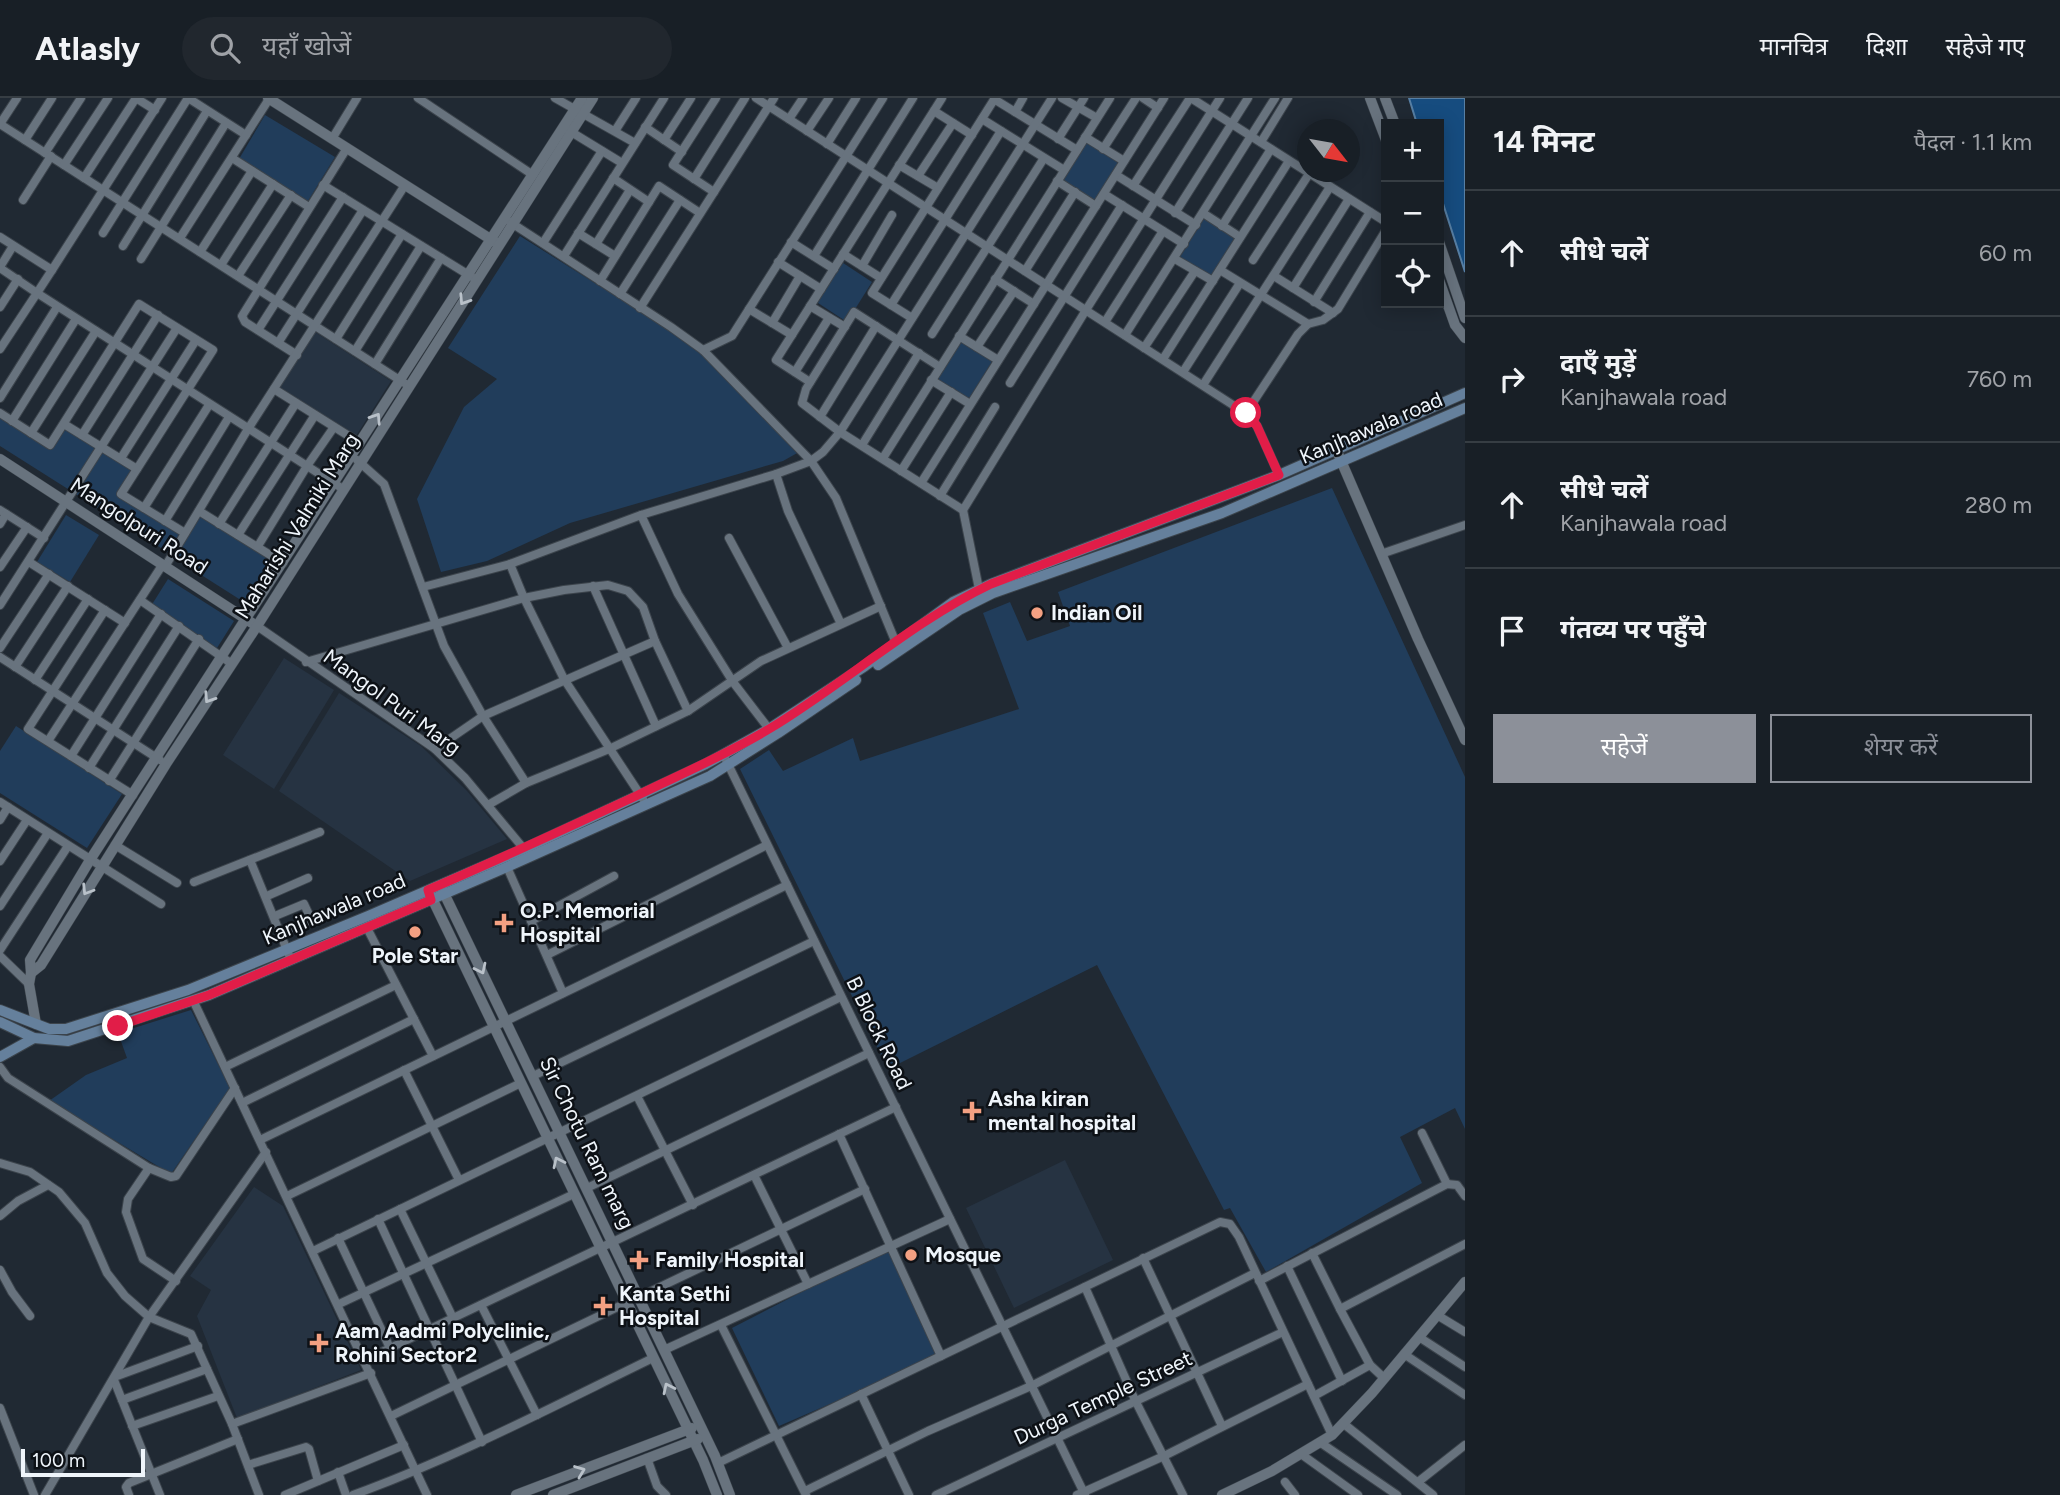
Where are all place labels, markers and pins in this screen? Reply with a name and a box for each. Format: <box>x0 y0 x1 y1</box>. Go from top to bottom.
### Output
place label: Indian Oil <box>1051 600 1142 625</box>
marker: Indian Oil <box>1029 605 1045 621</box>
place label: O.P. Memorial Hospital <box>520 898 655 947</box>
marker: O.P. Memorial Hospital <box>494 913 514 933</box>
marker: Pole Star <box>407 924 423 940</box>
place label: Pole Star <box>372 943 458 968</box>
place label: Asha kiran mental hospital <box>988 1086 1136 1135</box>
marker: Asha kiran mental hospital <box>962 1101 982 1121</box>
place label: Mosque <box>925 1242 1001 1267</box>
place label: Family Hospital <box>655 1247 804 1272</box>
marker: Mosque <box>903 1247 919 1263</box>
marker: Family Hospital <box>629 1250 649 1270</box>
place label: Kanta Sethi Hospital <box>619 1281 730 1330</box>
marker: Kanta Sethi Hospital <box>593 1296 613 1316</box>
place label: Aam Aadmi Polyclinic, Rohini Sector2 <box>335 1318 550 1367</box>
marker: Aam Aadmi Polyclinic, Rohini Sector2 <box>309 1333 329 1353</box>

